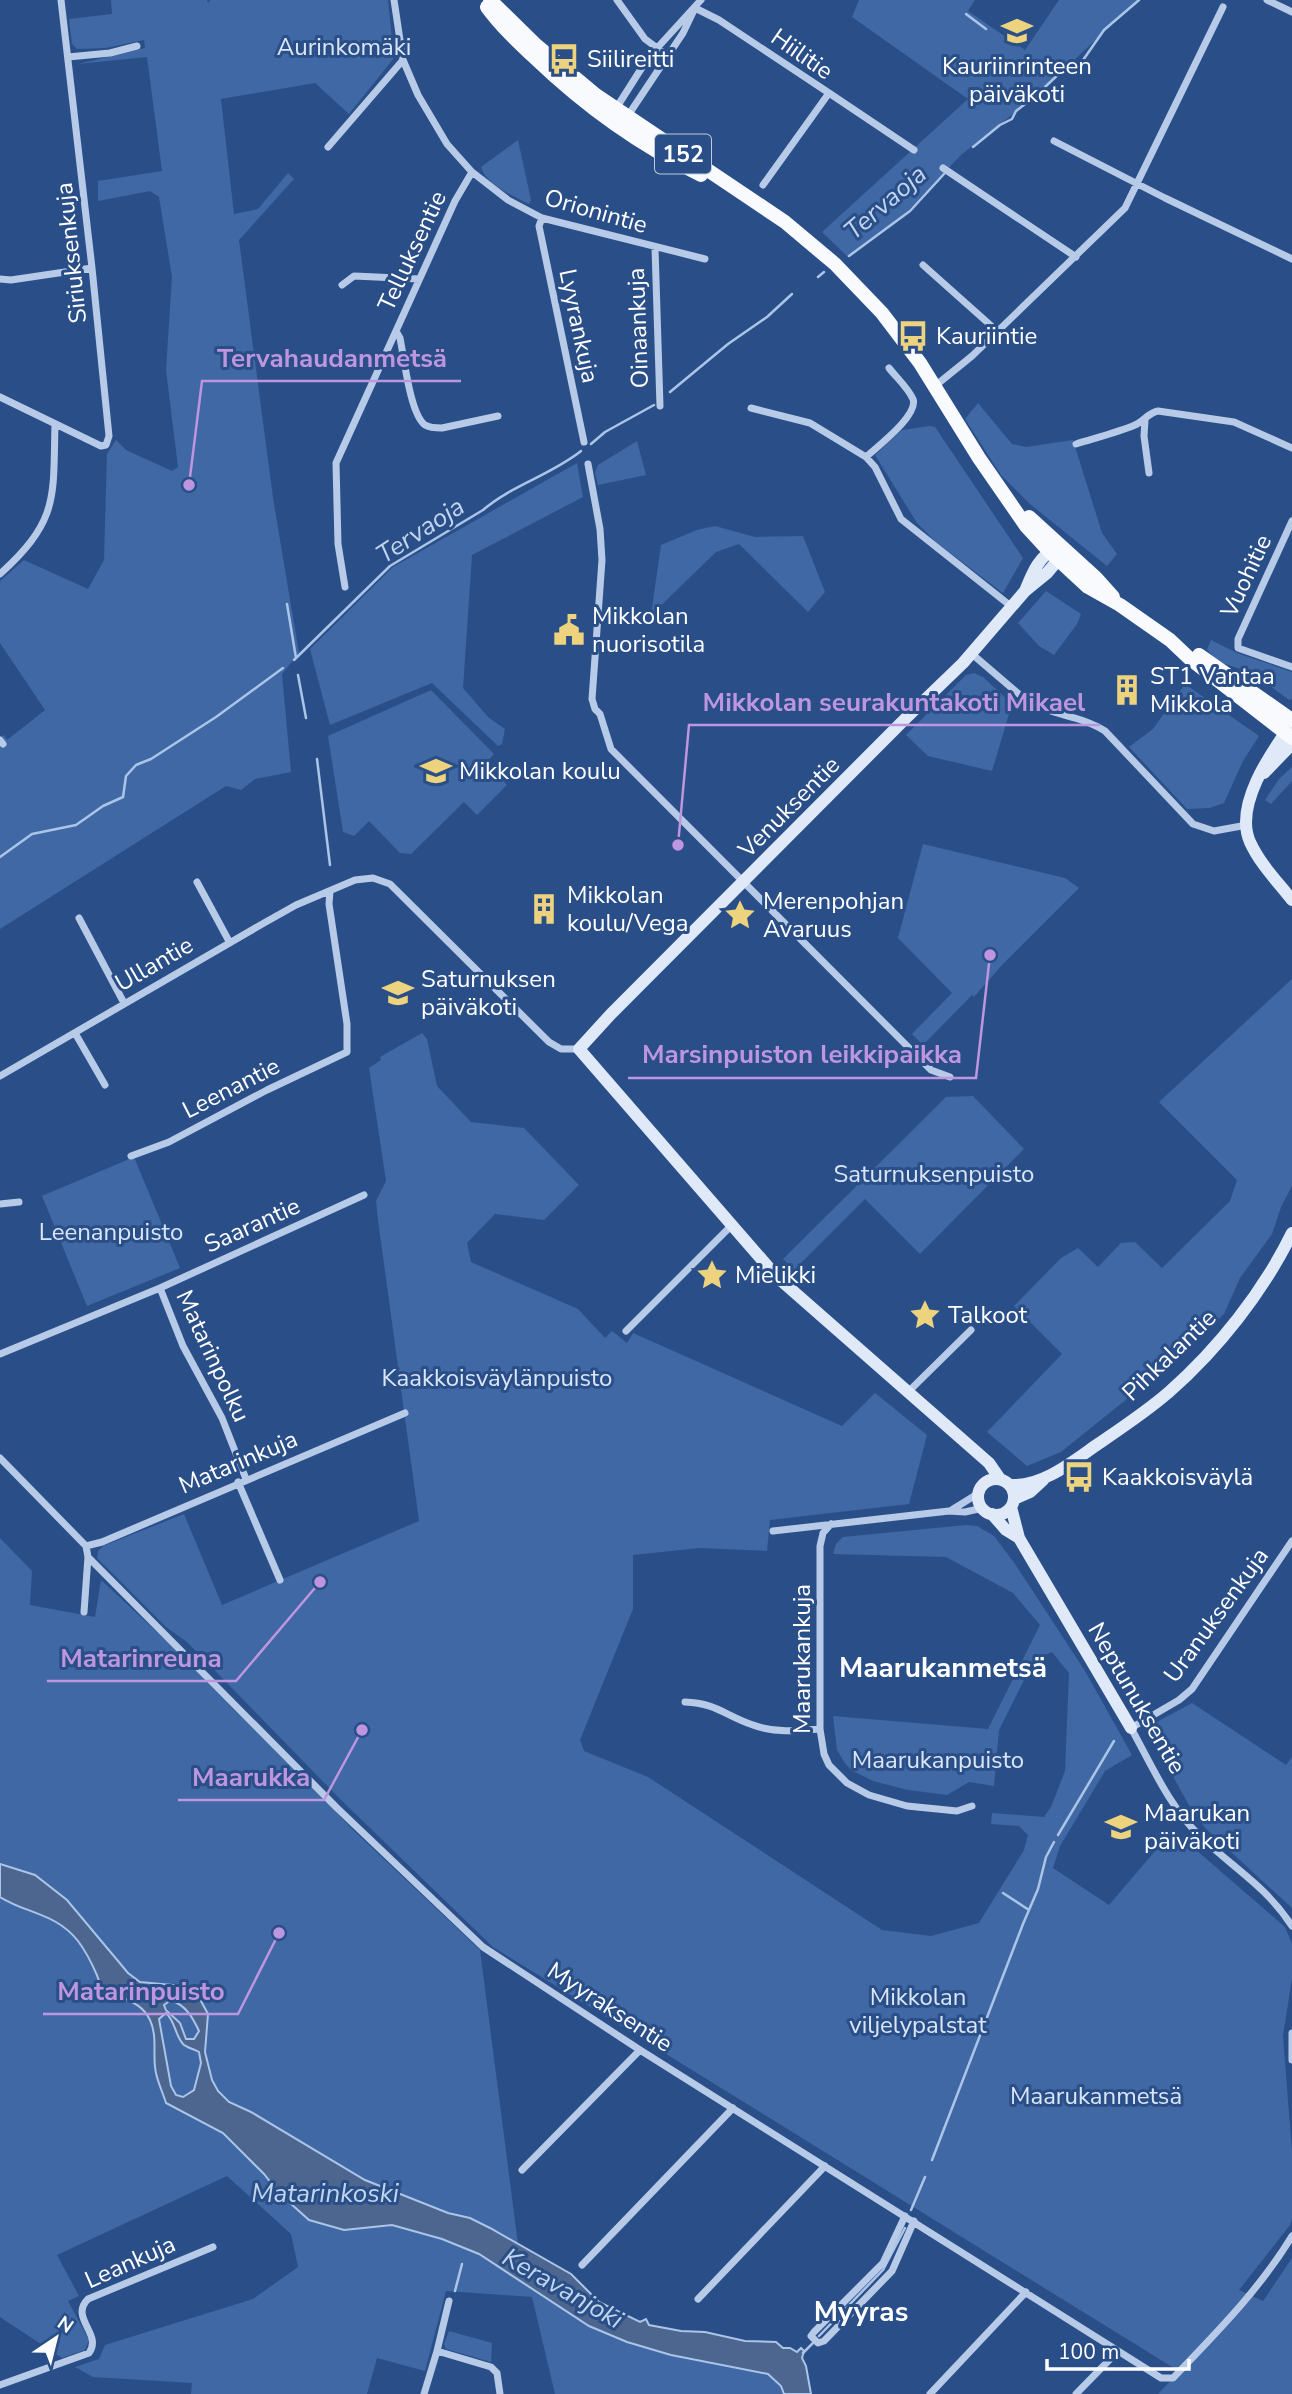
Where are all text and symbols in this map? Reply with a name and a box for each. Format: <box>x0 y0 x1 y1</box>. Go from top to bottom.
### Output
school or university icon: Kauriinrinteen päiväkoti <box>1000 14 1034 48</box>
street label: Hiilitie <box>765 21 839 87</box>
park label: Aurinkomäki <box>277 31 411 63</box>
bus stop icon: Siilireitti <box>547 42 581 76</box>
place label: Siilireitti <box>587 43 674 75</box>
place label: Kauriinrinteen päiväkoti <box>942 50 1092 110</box>
road number: 152 <box>655 134 711 174</box>
water label: Tervaoja <box>837 157 934 248</box>
street label: Siriuksenkuja <box>48 181 94 325</box>
street label: Orionintie <box>541 181 651 241</box>
street label: Telluksentie <box>370 186 454 316</box>
street label: Lyyrankuja <box>551 266 607 386</box>
street label: Oinaankuja <box>620 267 656 389</box>
bus stop icon: Kauriintie <box>896 319 930 353</box>
place label: Kauriintie <box>936 320 1037 352</box>
callout: Tervahaudanmetsä <box>202 334 461 381</box>
text: Tervahaudanmetsä <box>217 341 447 376</box>
water label: Tervaoja <box>369 489 471 572</box>
street label: Vuohitie <box>1212 529 1279 624</box>
place label: Mikkolan nuorisotila <box>592 600 705 660</box>
public building icon: Mikkolan nuorisotila <box>552 613 586 647</box>
place label: ST1 Vantaa Mikkola <box>1150 660 1275 720</box>
building icon: ST1 Vantaa Mikkola <box>1110 673 1144 707</box>
callout: Mikkolan seurakuntakoti Mikael <box>689 678 1100 725</box>
text: Mikkolan seurakuntakoti Mikael <box>703 685 1086 720</box>
street label: Venuksentie <box>731 749 847 865</box>
school or university icon: Mikkolan koulu <box>419 754 453 788</box>
place label: Mikkolan koulu <box>459 755 621 787</box>
place label: Mikkolan koulu/Vega <box>567 879 689 939</box>
place label: Merenpohjan Avaruus <box>763 885 904 945</box>
building icon: Mikkolan koulu/Vega <box>527 892 561 926</box>
place icon: Merenpohjan Avaruus <box>723 898 757 932</box>
street label: Ullantie <box>109 929 199 999</box>
place label: Saturnuksen päiväkoti <box>421 963 556 1023</box>
school or university icon: Saturnuksen päiväkoti <box>381 976 415 1010</box>
callout: Marsinpuiston leikkipaikka <box>628 1031 976 1078</box>
text: Marsinpuiston leikkipaikka <box>642 1037 962 1072</box>
street label: Leenantie <box>177 1050 285 1126</box>
park label: Saturnuksenpuisto <box>834 1158 1034 1190</box>
street label: Saarantie <box>199 1190 305 1260</box>
park label: Leenanpuisto <box>39 1216 183 1248</box>
place icon: Mielikki <box>695 1258 729 1292</box>
place label: Mielikki <box>735 1259 816 1291</box>
street label: Matarinpolku <box>168 1285 258 1427</box>
place icon: Talkoot <box>908 1298 942 1332</box>
place label: Talkoot <box>948 1299 1028 1331</box>
street label: Pihkalantie <box>1115 1302 1223 1408</box>
park label: Kaakkoisväylänpuisto <box>382 1362 612 1394</box>
street label: Matarinkuja <box>174 1423 302 1501</box>
bus stop icon: Kaakkoisväylä <box>1062 1460 1096 1494</box>
place label: Kaakkoisväylä <box>1102 1461 1253 1493</box>
street label: Uranuksenkuja <box>1156 1541 1276 1689</box>
street label: Maarukankuja <box>786 1584 818 1734</box>
street label: Neptunuksentie <box>1081 1616 1193 1780</box>
callout: Matarinreuna <box>47 1634 236 1681</box>
text: Matarinreuna <box>60 1641 222 1676</box>
district label: Maarukanmetsä <box>839 1649 1047 1687</box>
park label: Maarukanpuisto <box>852 1744 1024 1776</box>
callout: Maarukka <box>178 1753 324 1800</box>
text: Maarukka <box>192 1760 310 1795</box>
place label: Maarukan päiväkoti <box>1144 1797 1250 1857</box>
school or university icon: Maarukan päiväkoti <box>1104 1810 1138 1844</box>
street label: Myyraksentie <box>541 1955 679 2059</box>
callout: Matarinpuisto <box>43 1967 238 2014</box>
text: Matarinpuisto <box>57 1974 225 2009</box>
park label: Mikkolan viljelypalstat <box>849 1981 987 2041</box>
park label: Maarukanmetsä <box>1010 2080 1182 2112</box>
water label: Matarinkoski <box>251 2176 400 2211</box>
street label: Leankuja <box>80 2228 180 2296</box>
water label: Keravanjoki <box>496 2240 630 2338</box>
district label: Myyras <box>814 2293 908 2331</box>
north arrow <box>21 2303 91 2373</box>
text: N <box>52 2310 78 2340</box>
scale bar <box>1047 2328 1189 2372</box>
text: 100 m <box>1058 2338 1119 2366</box>

